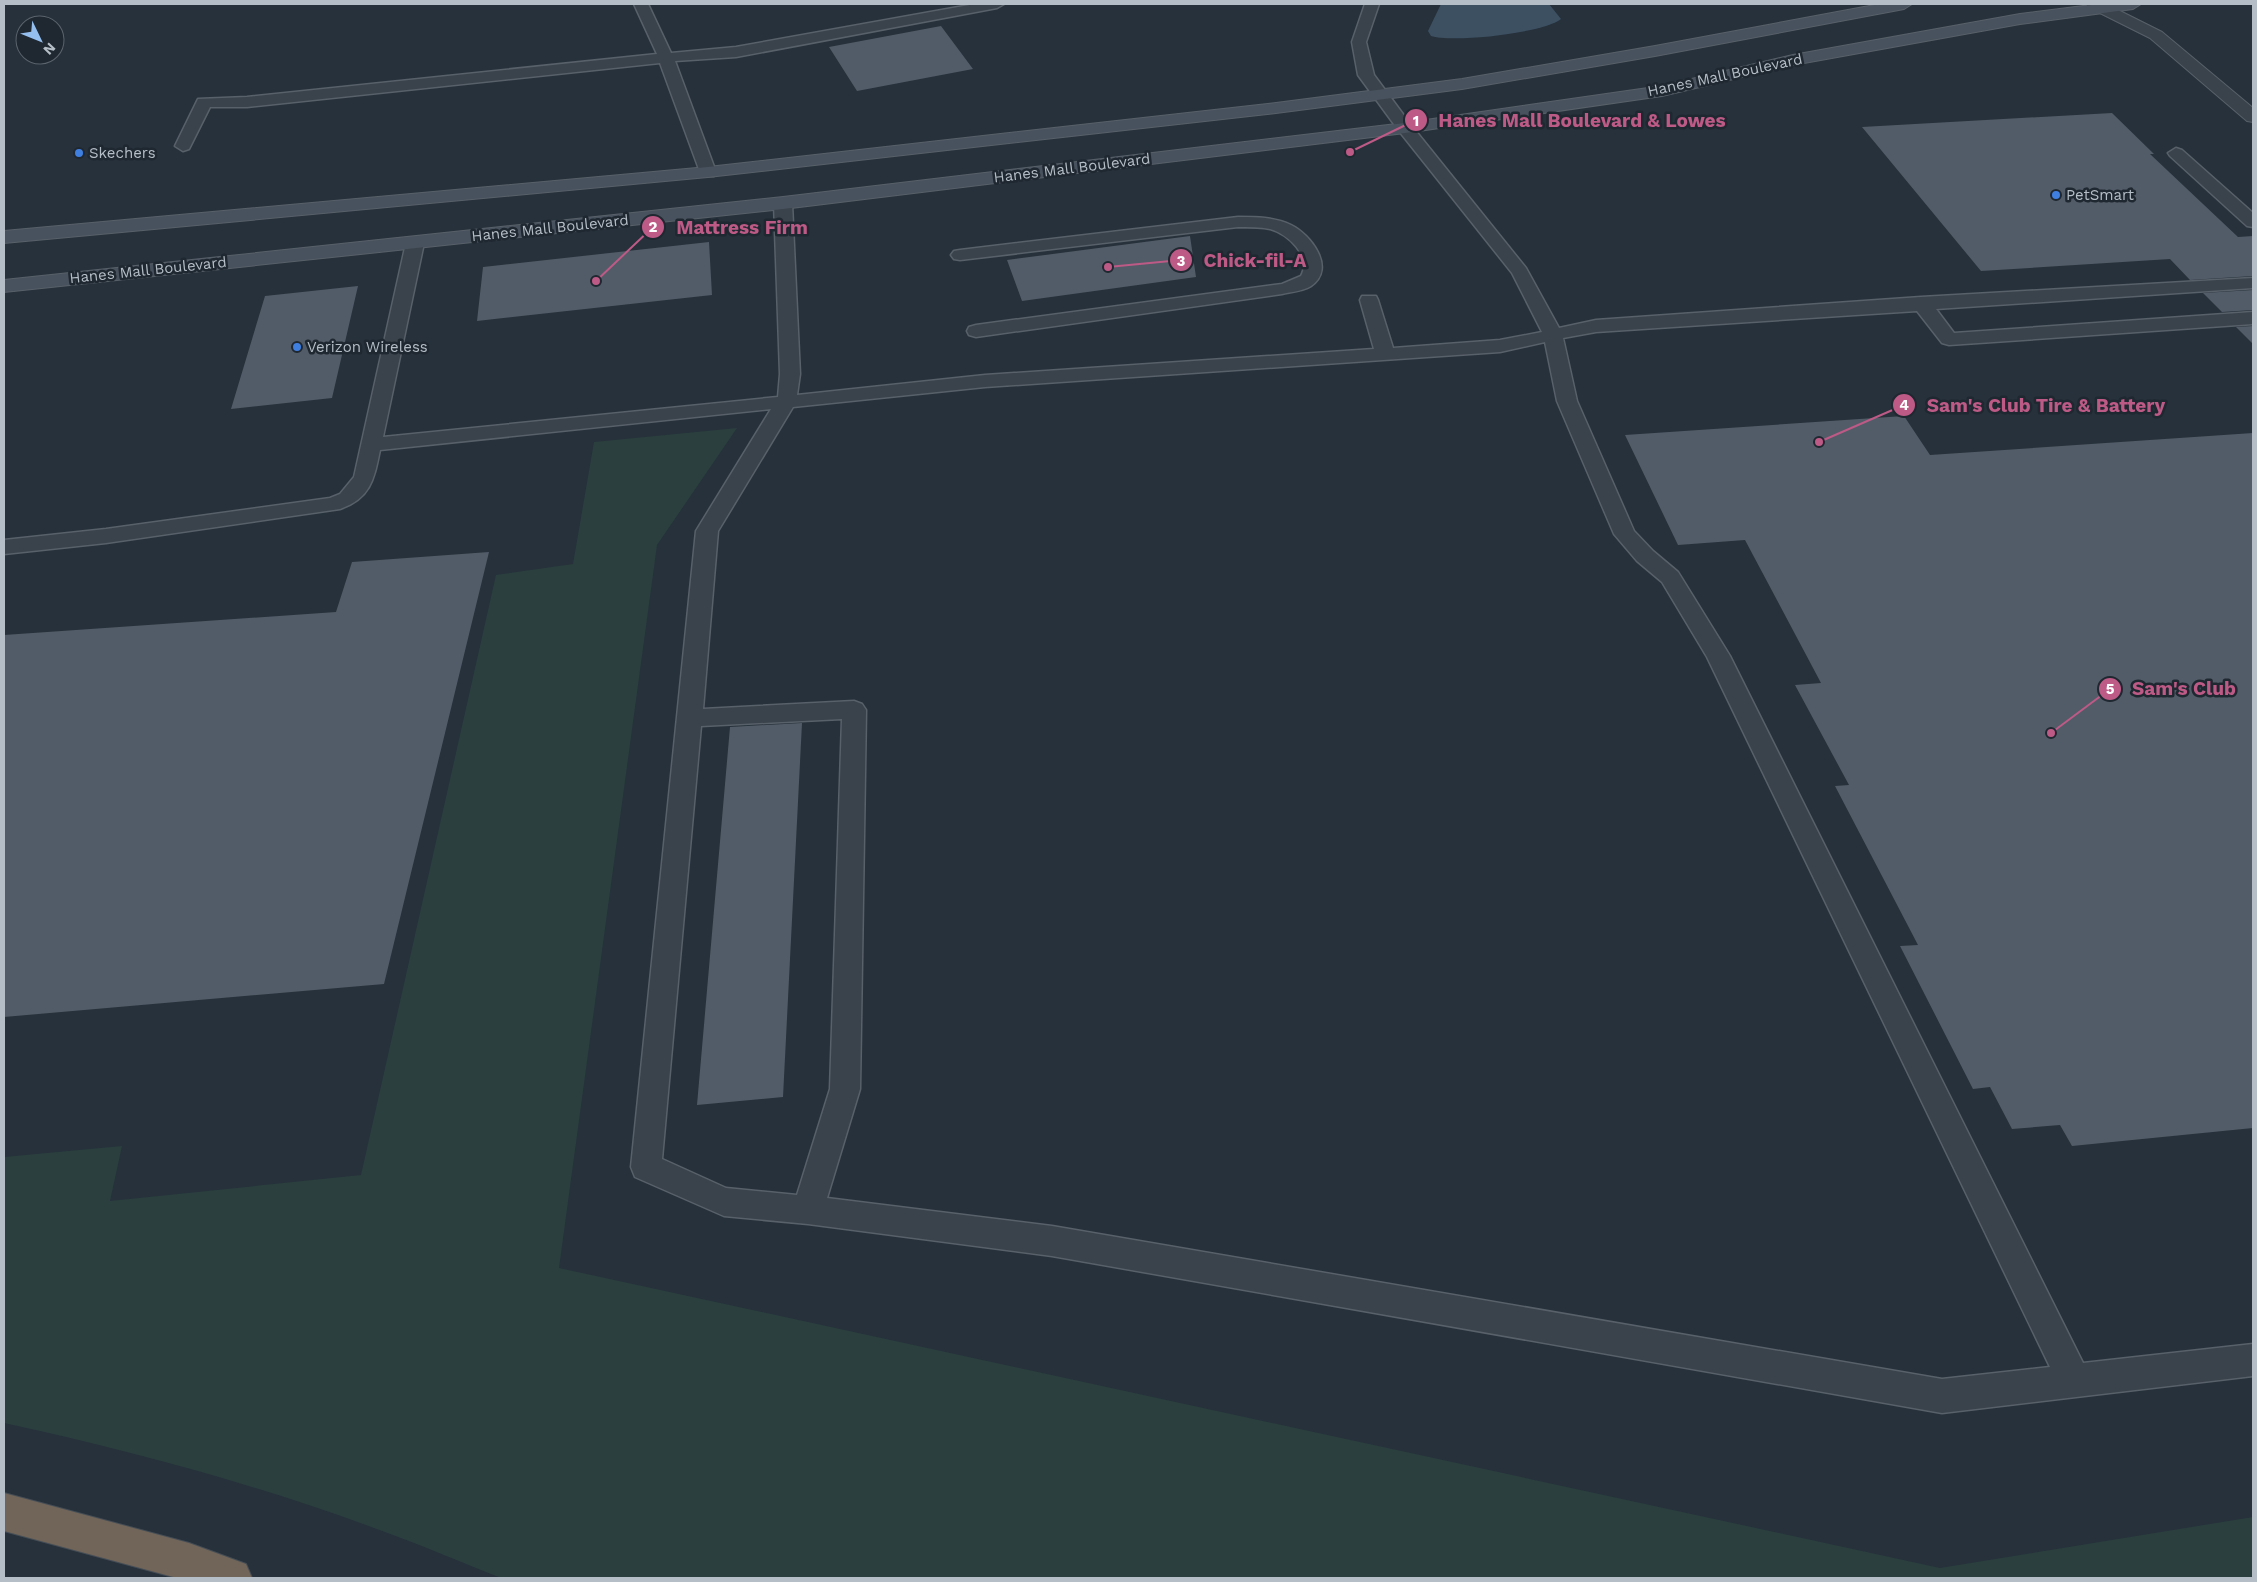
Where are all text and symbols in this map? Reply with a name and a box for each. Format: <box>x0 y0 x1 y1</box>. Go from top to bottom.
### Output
north arrow <box>15 15 65 65</box>
text: N <box>40 40 59 58</box>
street label: Hanes Mall Boulevard <box>1646 50 1804 100</box>
callout: Hanes Mall Boulevard & Lowes <box>1403 103 1736 137</box>
text: Hanes Mall Boulevard & Lowes <box>1438 109 1726 132</box>
text: 1 <box>1413 112 1419 130</box>
place label: Skechers <box>89 144 156 162</box>
marker: Skechers <box>73 147 85 159</box>
street label: Hanes Mall Boulevard <box>993 149 1151 187</box>
place label: PetSmart <box>2066 186 2135 204</box>
marker: PetSmart <box>2050 189 2062 201</box>
callout: Mattress Firm <box>641 210 818 244</box>
street label: Hanes Mall Boulevard <box>471 211 629 245</box>
text: Mattress Firm <box>676 216 808 239</box>
text: 2 <box>649 218 658 236</box>
callout: Chick-fil-A <box>1169 243 1317 277</box>
text: Chick-fil-A <box>1204 249 1307 272</box>
text: 3 <box>1177 252 1186 270</box>
street label: Hanes Mall Boulevard <box>69 253 227 287</box>
place label: Verizon Wireless <box>307 338 428 356</box>
marker: Verizon Wireless <box>291 341 303 353</box>
callout: Sam's Club Tire & Battery <box>1892 388 2175 422</box>
text: Sam's Club Tire & Battery <box>1927 394 2165 417</box>
text: 4 <box>1899 396 1909 414</box>
callout: Sam's Club <box>2097 672 2246 706</box>
text: Sam's Club <box>2132 677 2236 700</box>
text: 5 <box>2106 680 2115 698</box>

